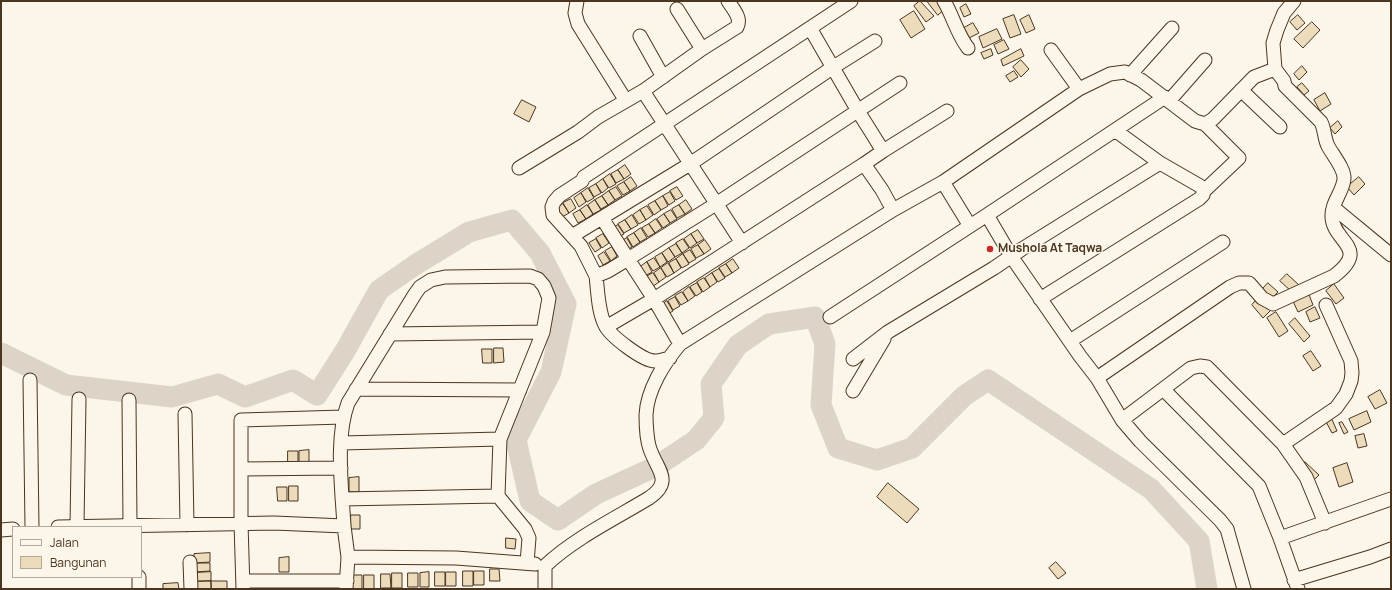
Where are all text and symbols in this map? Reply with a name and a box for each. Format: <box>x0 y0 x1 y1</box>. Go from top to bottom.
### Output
place label: Mushola At Taqwa <box>998 242 1102 256</box>
marker: Mushola At Taqwa <box>985 244 995 254</box>
legend <box>12 526 142 578</box>
text: Jalan <box>50 534 79 551</box>
text: Bangunan <box>50 554 106 571</box>

